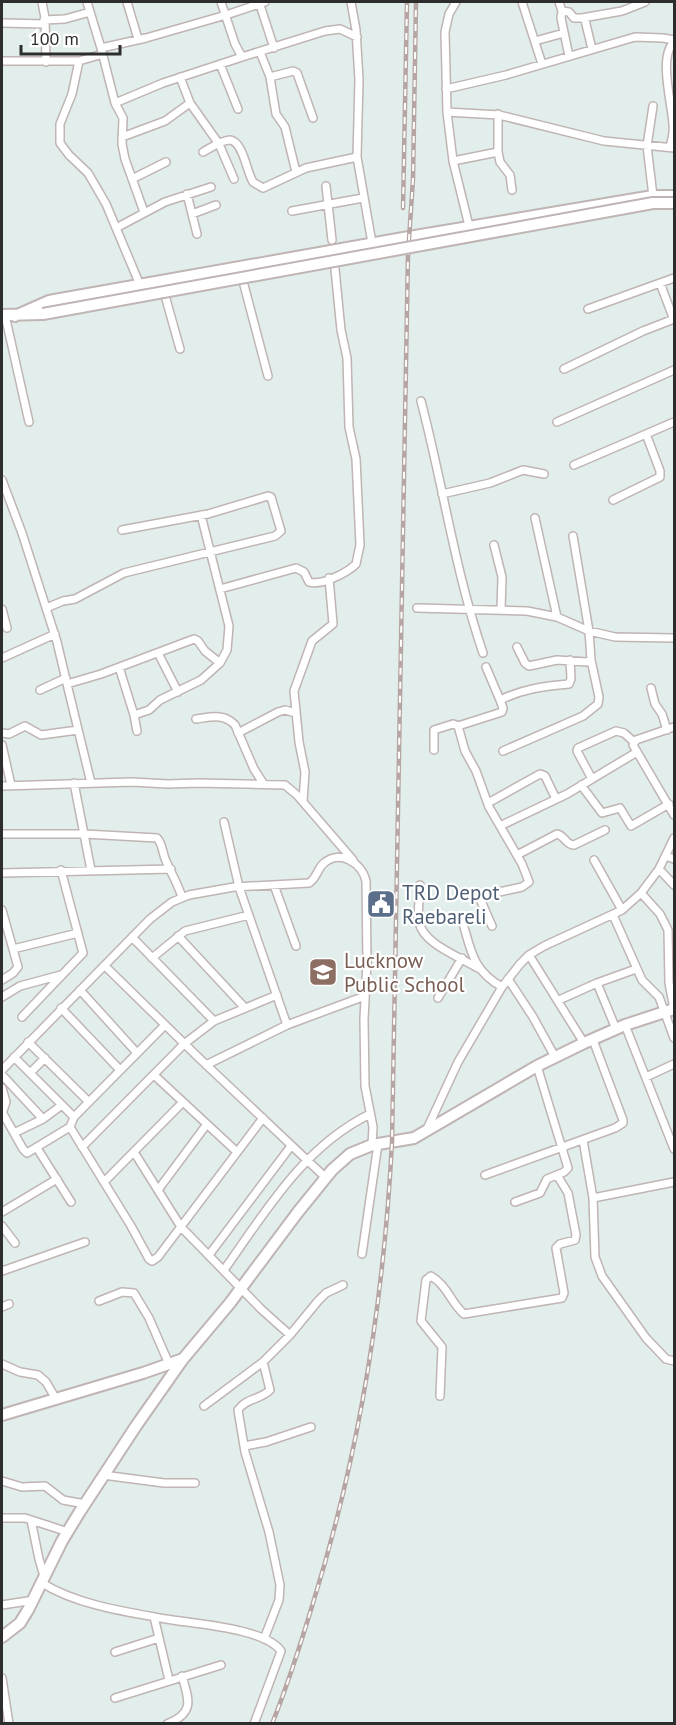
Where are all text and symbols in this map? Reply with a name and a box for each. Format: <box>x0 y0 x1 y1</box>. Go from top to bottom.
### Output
scale bar <box>21 18 120 56</box>
text: 100 m <box>30 27 79 50</box>
place label: TRD Depot Raebareli <box>402 879 500 930</box>
public building icon: TRD Depot Raebareli <box>365 888 397 920</box>
place label: Lucknow Public School <box>344 947 465 998</box>
school or university icon: Lucknow Public School <box>307 956 339 988</box>

